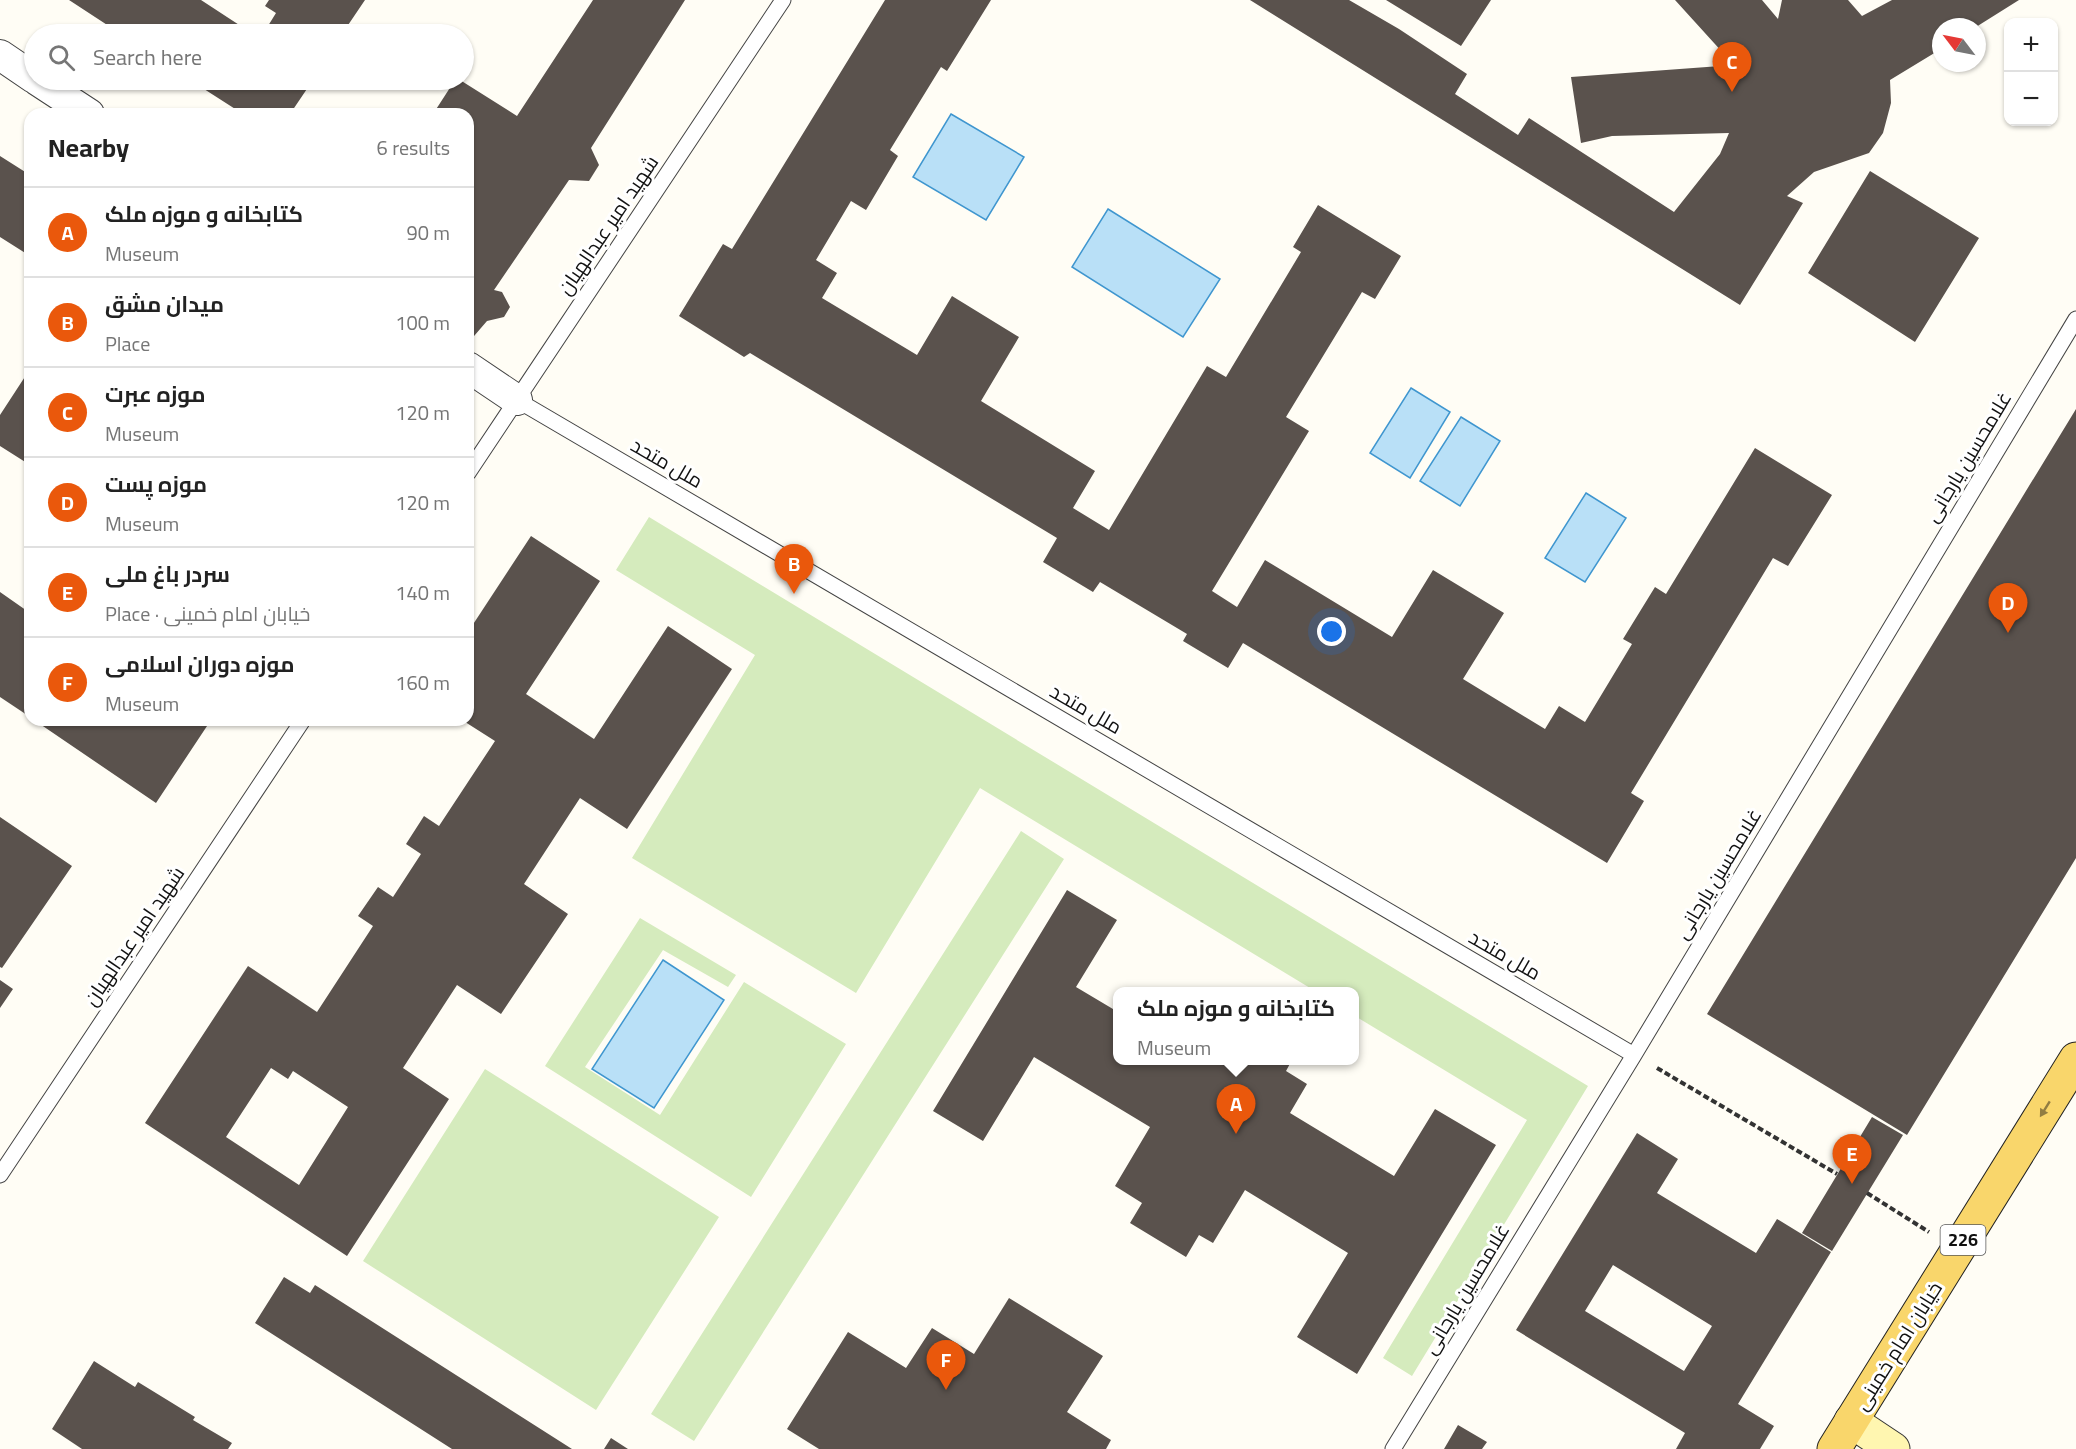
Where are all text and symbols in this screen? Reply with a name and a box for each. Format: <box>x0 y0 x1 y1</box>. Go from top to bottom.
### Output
north arrow <box>1932 18 1986 72</box>
map controls <box>2004 18 2058 126</box>
button: + <box>2004 18 2058 72</box>
search box <box>24 24 474 90</box>
text: Search here <box>93 36 202 78</box>
icon: search <box>45 41 78 74</box>
pin: C <box>1712 42 1752 92</box>
button: − <box>2004 72 2058 126</box>
text: Nearby <box>48 123 129 172</box>
text: 6 results <box>377 129 450 166</box>
street label: شهید امیر عبدالهیان <box>547 147 668 303</box>
text: کتابخانه و موزه ملک <box>105 193 303 235</box>
text: A <box>61 214 74 251</box>
text: 90 m <box>406 214 450 251</box>
text: Museum <box>105 235 179 272</box>
text: میدان مشق <box>105 283 224 325</box>
text: B <box>61 304 74 341</box>
text: 100 m <box>395 304 450 341</box>
text: Place <box>105 325 150 362</box>
text: موزه عبرت <box>105 373 206 415</box>
street label: غلامحسین یارجانی <box>1914 384 2022 530</box>
text: C <box>62 394 73 431</box>
text: 120 m <box>395 394 450 431</box>
text: Museum <box>105 415 179 452</box>
street label: ملل متحد <box>624 427 711 498</box>
text: موزه پست <box>105 463 207 505</box>
text: D <box>61 484 74 521</box>
text: 120 m <box>395 484 450 521</box>
text: Museum <box>105 505 179 542</box>
pin: B <box>774 544 814 594</box>
text: سردر باغ ملی <box>105 553 230 595</box>
text: E <box>62 574 73 611</box>
text: 140 m <box>395 574 450 611</box>
pin: D <box>1988 584 2028 633</box>
text: Place · خیابان امام خمینی <box>105 595 310 632</box>
your location <box>1317 617 1346 646</box>
text: موزه دوران اسلامی <box>105 643 295 685</box>
text: F <box>62 664 73 701</box>
text: 160 m <box>395 664 450 701</box>
street label: ملل متحد <box>1043 673 1130 744</box>
text: Museum <box>105 685 179 722</box>
street label: غلامحسین یارجانی <box>1664 801 1772 947</box>
street label: شهید امیر عبدالهیان <box>73 858 194 1014</box>
street label: ملل متحد <box>1462 919 1549 990</box>
popup <box>1113 987 1359 1065</box>
text: کتابخانه و موزه ملک <box>1137 987 1335 1029</box>
text: Museum <box>1137 1029 1211 1066</box>
pin: A <box>1216 1084 1256 1134</box>
one-way arrow <box>2040 1101 2051 1117</box>
pin: E <box>1832 1134 1872 1184</box>
street label: غلامحسین یارجانی <box>1412 1216 1520 1362</box>
road number: 226 <box>1940 1225 1986 1255</box>
street label: خیابان امام خمینی <box>1843 1274 1952 1418</box>
pin: F <box>926 1340 966 1390</box>

